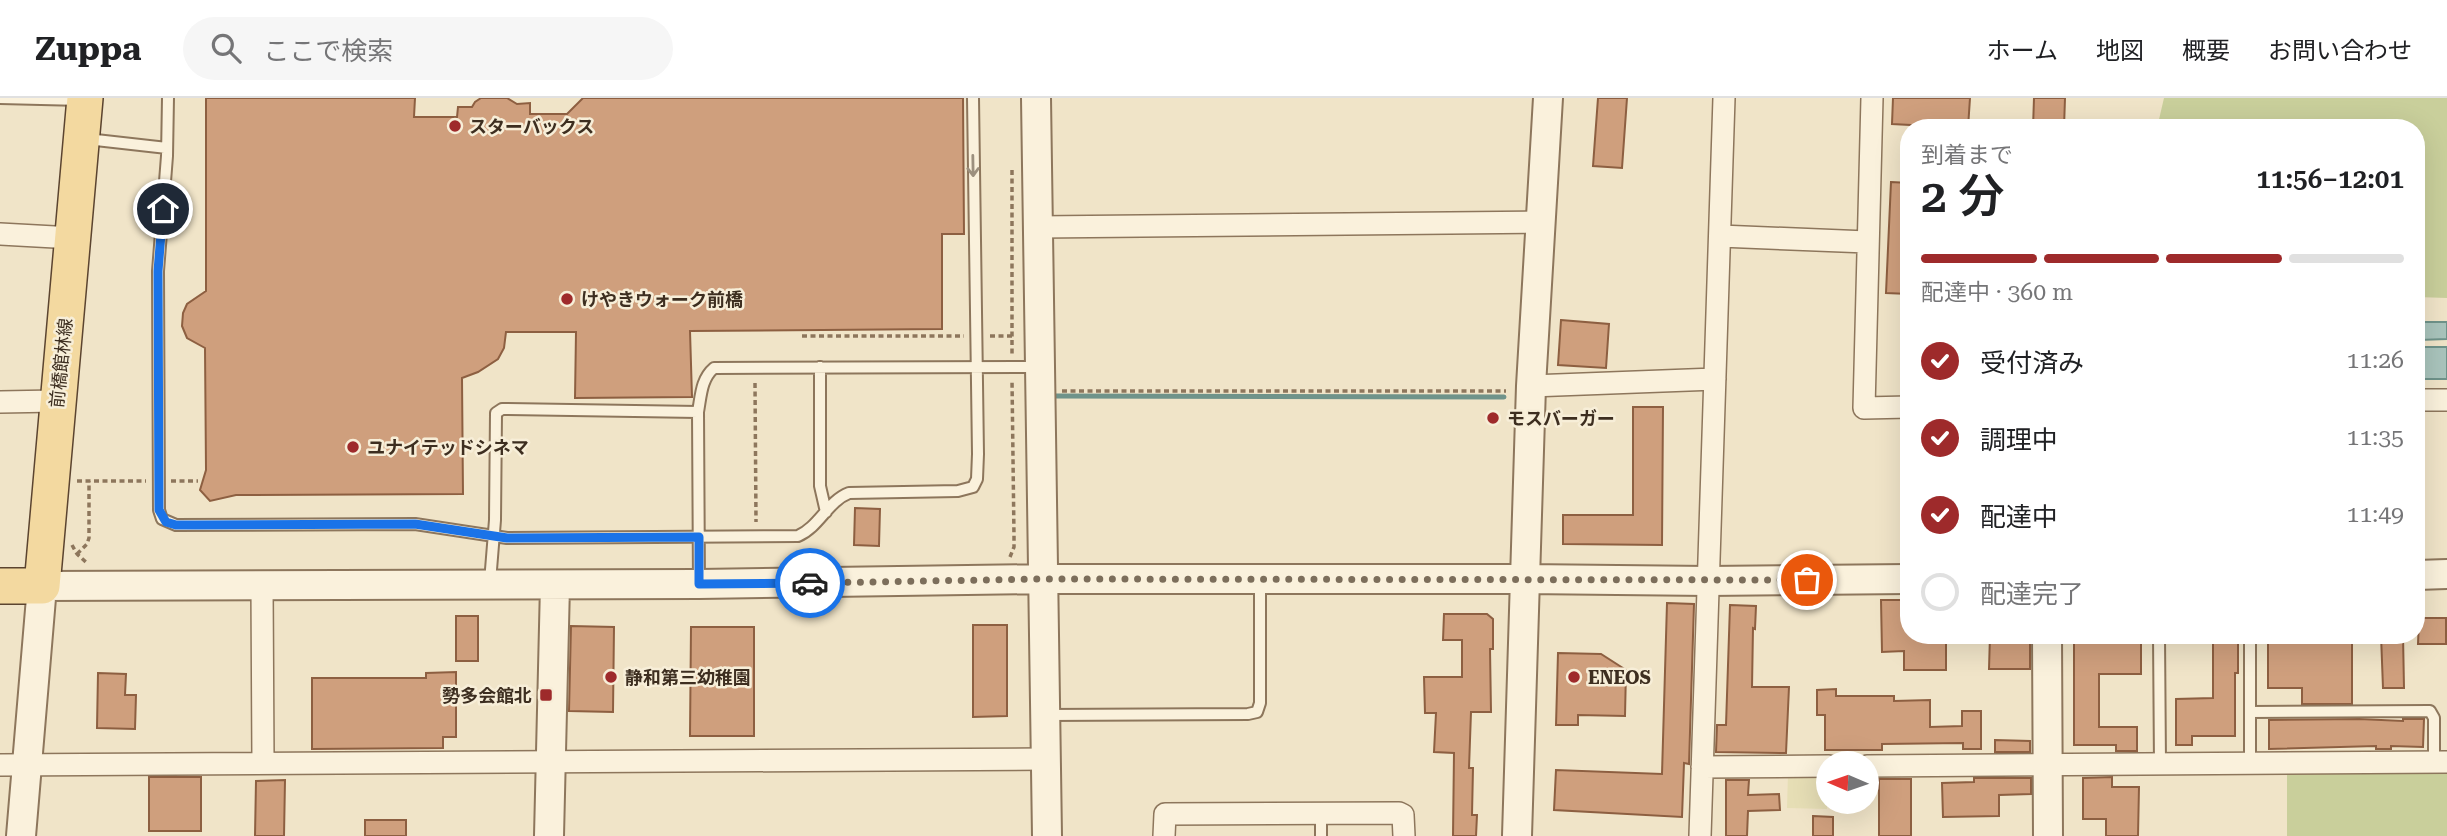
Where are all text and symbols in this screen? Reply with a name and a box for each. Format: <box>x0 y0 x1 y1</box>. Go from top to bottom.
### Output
search box <box>183 17 673 80</box>
text: Zuppa <box>35 29 141 68</box>
icon: search <box>207 29 245 67</box>
text: ここで検索 <box>263 36 393 66</box>
text: ホーム <box>1987 37 2058 65</box>
text: 地図 <box>2096 37 2144 65</box>
text: 概要 <box>2182 37 2230 65</box>
text: お問い合わせ <box>2268 37 2412 65</box>
place label: スターバックス <box>469 116 594 137</box>
marker: スターバックス <box>447 118 463 134</box>
text: 到着まで <box>1921 142 2013 169</box>
one-way arrow <box>966 154 980 177</box>
text: 11:56–12:01 <box>2256 164 2404 194</box>
text: 2 分 <box>1921 169 2004 223</box>
pin <box>133 179 193 239</box>
icon: home <box>144 190 182 228</box>
text: 配達中 · 360 m <box>1921 279 2073 306</box>
place label: けやきウォーク前橋 <box>581 289 743 310</box>
marker: けやきウォーク前橋 <box>559 291 575 307</box>
street label: 前橋館林線 <box>46 317 76 409</box>
icon: check <box>1921 342 1959 380</box>
text: 11:26 <box>2347 347 2404 374</box>
text: 受付済み <box>1980 348 2084 378</box>
place label: モスバーガー <box>1507 408 1615 429</box>
marker: モスバーガー <box>1485 410 1501 426</box>
icon: check <box>1921 419 1959 457</box>
text: 11:35 <box>2347 424 2404 451</box>
text: 調理中 <box>1980 425 2058 455</box>
place label: ユナイテッドシネマ <box>367 437 529 458</box>
marker: ユナイテッドシネマ <box>345 439 361 455</box>
icon: check <box>1921 496 1959 534</box>
text: 11:49 <box>2347 501 2404 528</box>
text: 配達中 <box>1980 502 2058 532</box>
courier <box>775 548 845 618</box>
pin <box>1777 550 1837 610</box>
icon: bag <box>1788 561 1826 599</box>
icon: car <box>791 564 829 602</box>
text: 配達完了 <box>1980 579 2084 609</box>
place label: 静和第三幼稚園 <box>625 667 751 688</box>
place label: ENEOS <box>1588 667 1651 688</box>
marker: 静和第三幼稚園 <box>603 669 619 685</box>
marker: ENEOS <box>1566 669 1582 685</box>
place label: 勢多会館北 <box>442 685 532 706</box>
marker: 勢多会館北 <box>538 687 554 703</box>
north arrow <box>1816 751 1880 814</box>
map controls <box>1816 751 1879 814</box>

